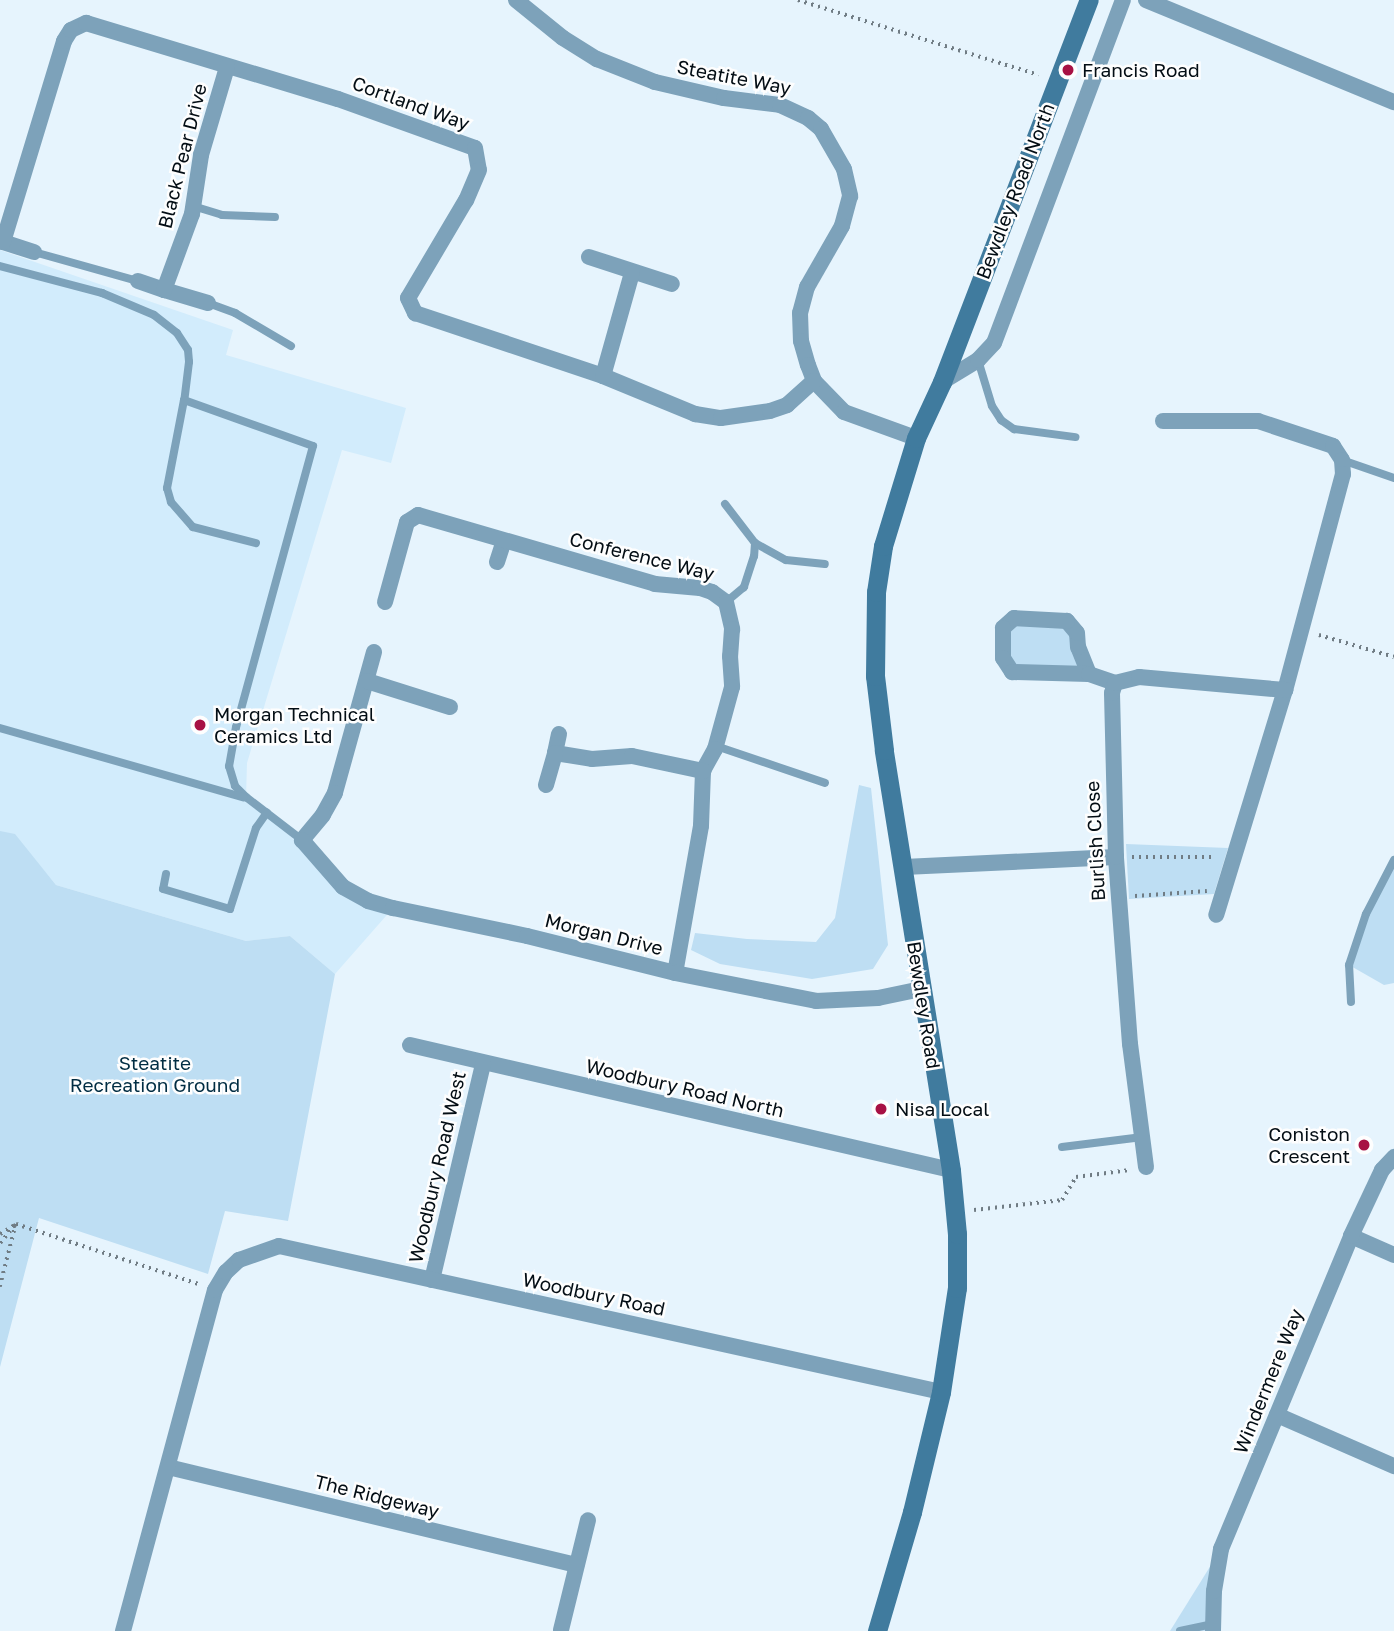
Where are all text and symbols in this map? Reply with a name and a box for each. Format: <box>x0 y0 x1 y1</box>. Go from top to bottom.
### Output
street label: Steatite Way <box>675 55 793 99</box>
place label: Francis Road <box>1082 59 1200 81</box>
marker: Francis Road <box>1060 62 1076 78</box>
street label: Cortland Way <box>349 71 473 135</box>
street label: Black Pear Drive <box>153 81 211 231</box>
street label: Bewdley Road North <box>971 100 1059 282</box>
street label: Conference Way <box>567 527 717 585</box>
place label: Morgan Technical Ceramics Ltd <box>214 703 375 747</box>
marker: Morgan Technical Ceramics Ltd <box>192 717 208 733</box>
street label: Burlish Close <box>1080 780 1110 902</box>
street label: Morgan Drive <box>543 908 665 960</box>
street label: Bewdley Road <box>903 940 945 1070</box>
park label: Steatite Recreation Ground <box>70 1052 240 1096</box>
street label: Woodbury Road North <box>584 1054 786 1122</box>
street label: Woodbury Road West <box>404 1069 470 1265</box>
place label: Nisa Local <box>895 1098 989 1120</box>
marker: Nisa Local <box>873 1101 889 1117</box>
place label: Coniston Crescent <box>1268 1123 1350 1167</box>
marker: Coniston Crescent <box>1356 1137 1372 1153</box>
street label: Woodbury Road <box>521 1268 667 1320</box>
street label: Windermere Way <box>1229 1305 1307 1457</box>
street label: The Ridgeway <box>312 1470 442 1522</box>

